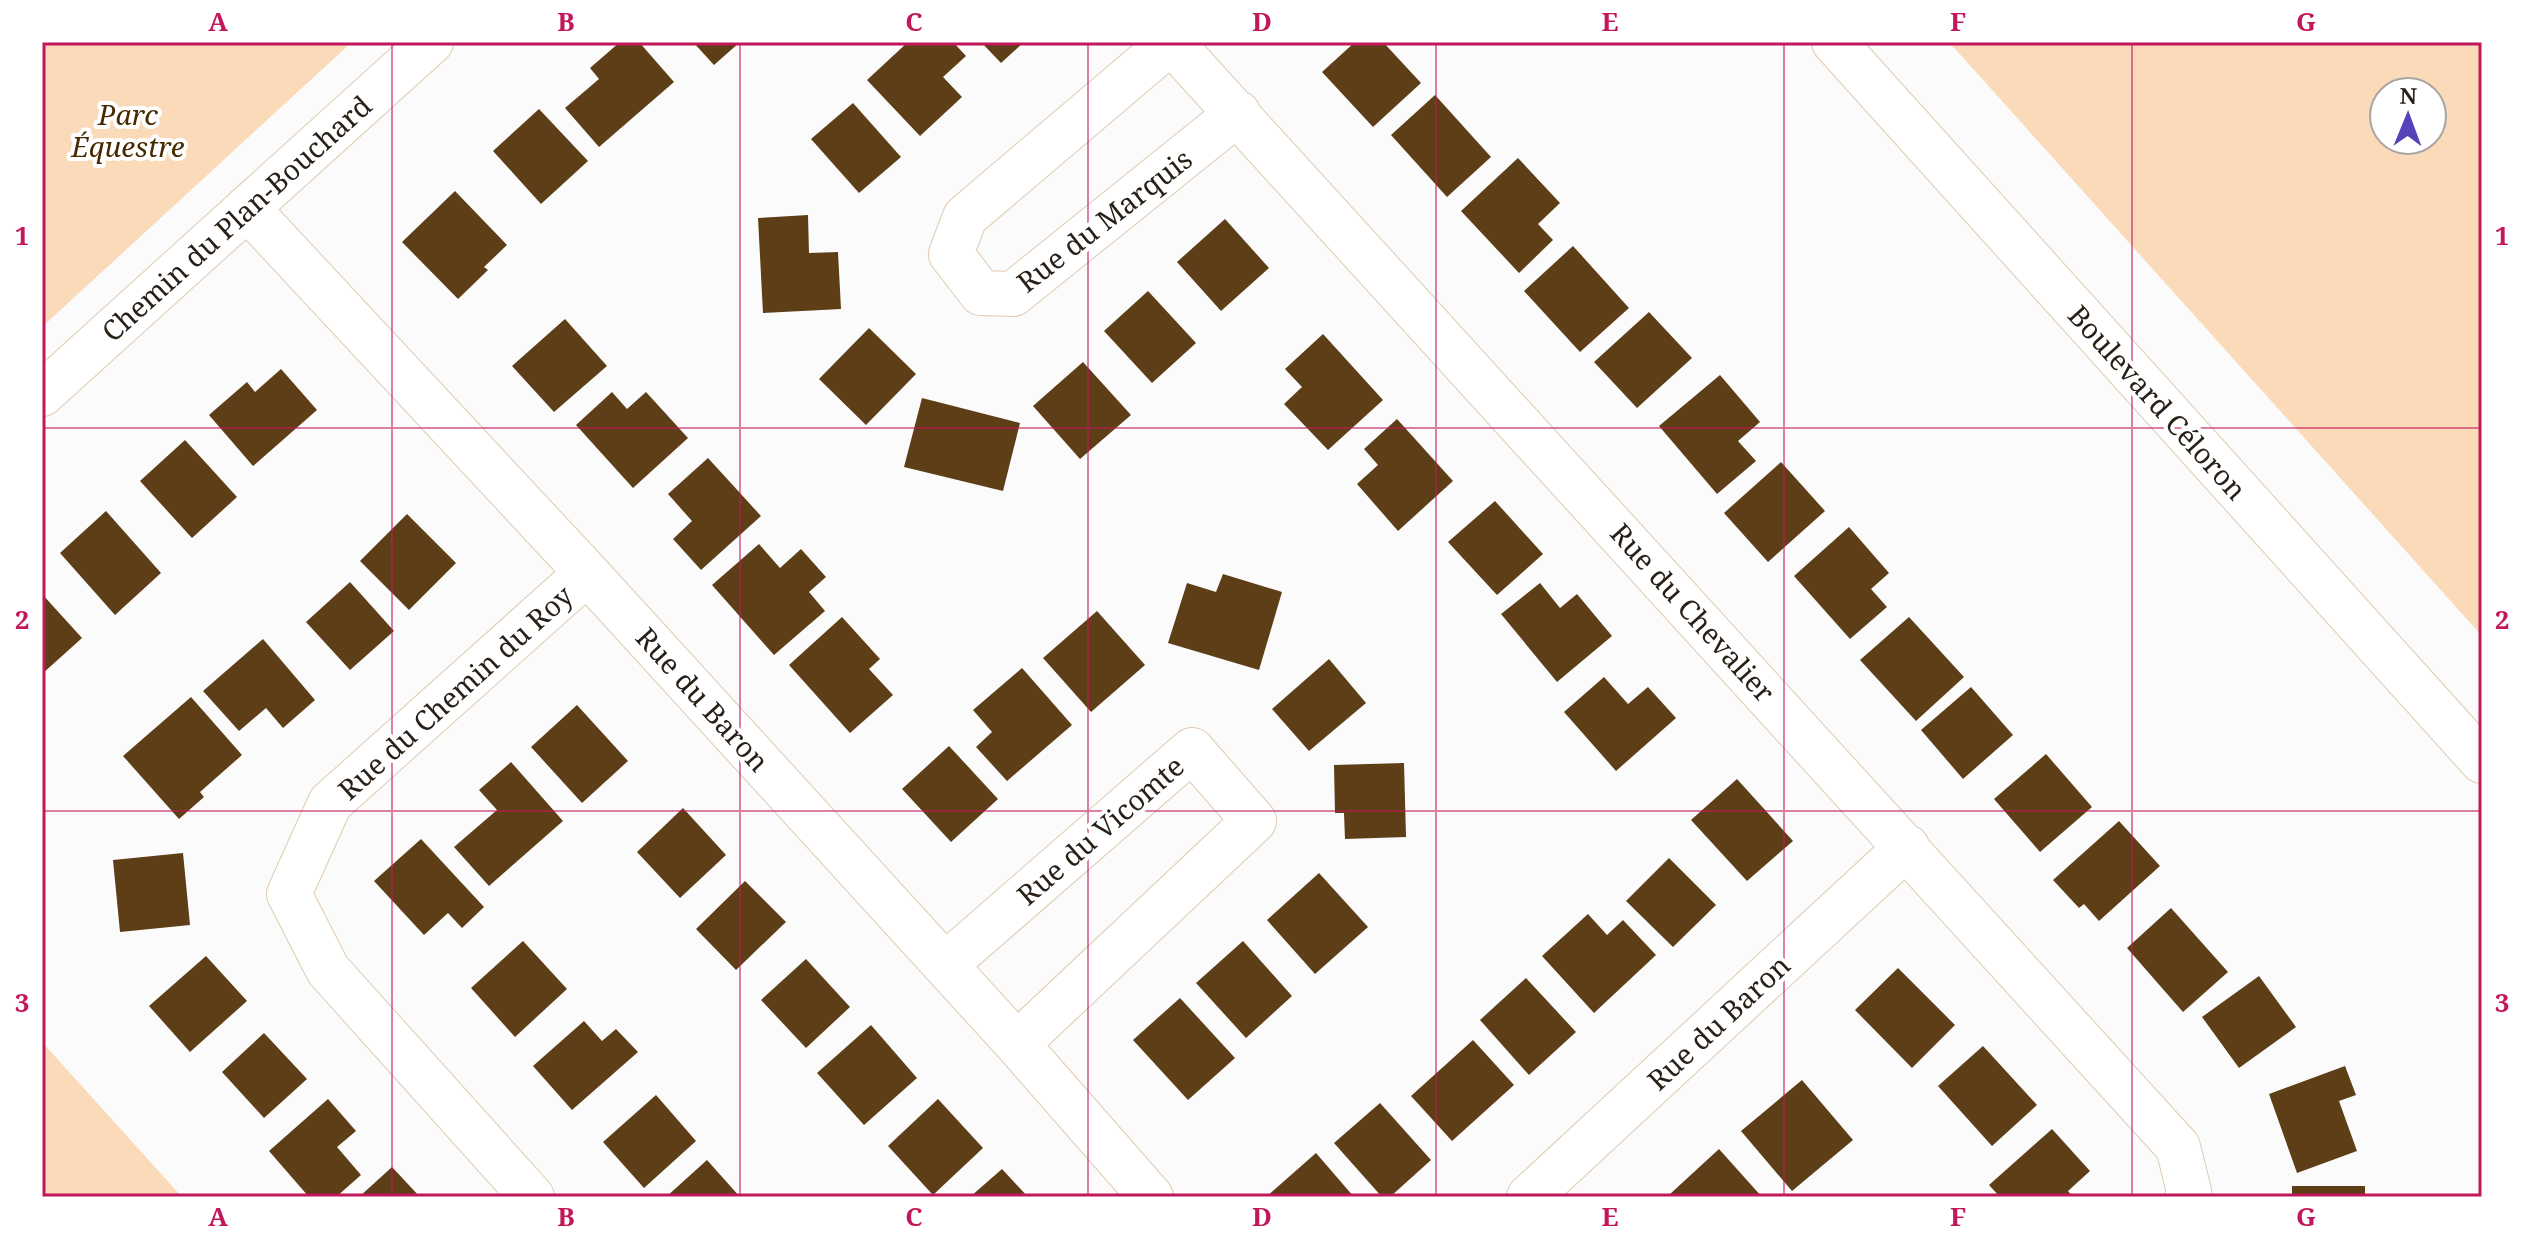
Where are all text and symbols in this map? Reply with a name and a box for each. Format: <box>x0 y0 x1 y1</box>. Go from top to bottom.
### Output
text: A <box>208 3 228 39</box>
text: B <box>557 3 575 39</box>
text: C <box>905 3 923 39</box>
text: D <box>1252 3 1272 39</box>
text: E <box>1602 3 1619 39</box>
text: F <box>1950 3 1966 39</box>
text: G <box>2296 3 2316 39</box>
north arrow <box>2368 76 2448 156</box>
text: N <box>2399 80 2417 110</box>
street label: Chemin du Plan-Bouchard <box>93 86 379 350</box>
park label: Parc Équestre <box>70 95 185 165</box>
street label: Rue du Marquis <box>1009 140 1199 300</box>
text: 1 <box>15 217 29 253</box>
text: 1 <box>2495 217 2509 253</box>
street label: Boulevard Céloron <box>2060 296 2256 508</box>
street label: Rue du Chevalier <box>1602 514 1784 710</box>
street label: Rue du Chemin du Roy <box>330 576 581 808</box>
text: 2 <box>15 601 29 637</box>
text: 2 <box>2495 601 2509 637</box>
street label: Rue du Baron <box>628 619 778 779</box>
street label: Rue du Vicomte <box>1008 747 1192 913</box>
street label: Rue du Baron <box>1638 946 1798 1098</box>
text: 3 <box>15 984 29 1020</box>
text: 3 <box>2495 984 2509 1020</box>
text: A <box>208 1198 228 1234</box>
text: B <box>557 1198 575 1234</box>
text: C <box>905 1198 923 1234</box>
text: D <box>1252 1198 1272 1234</box>
text: E <box>1602 1198 1619 1234</box>
text: F <box>1950 1198 1966 1234</box>
text: G <box>2296 1198 2316 1234</box>

